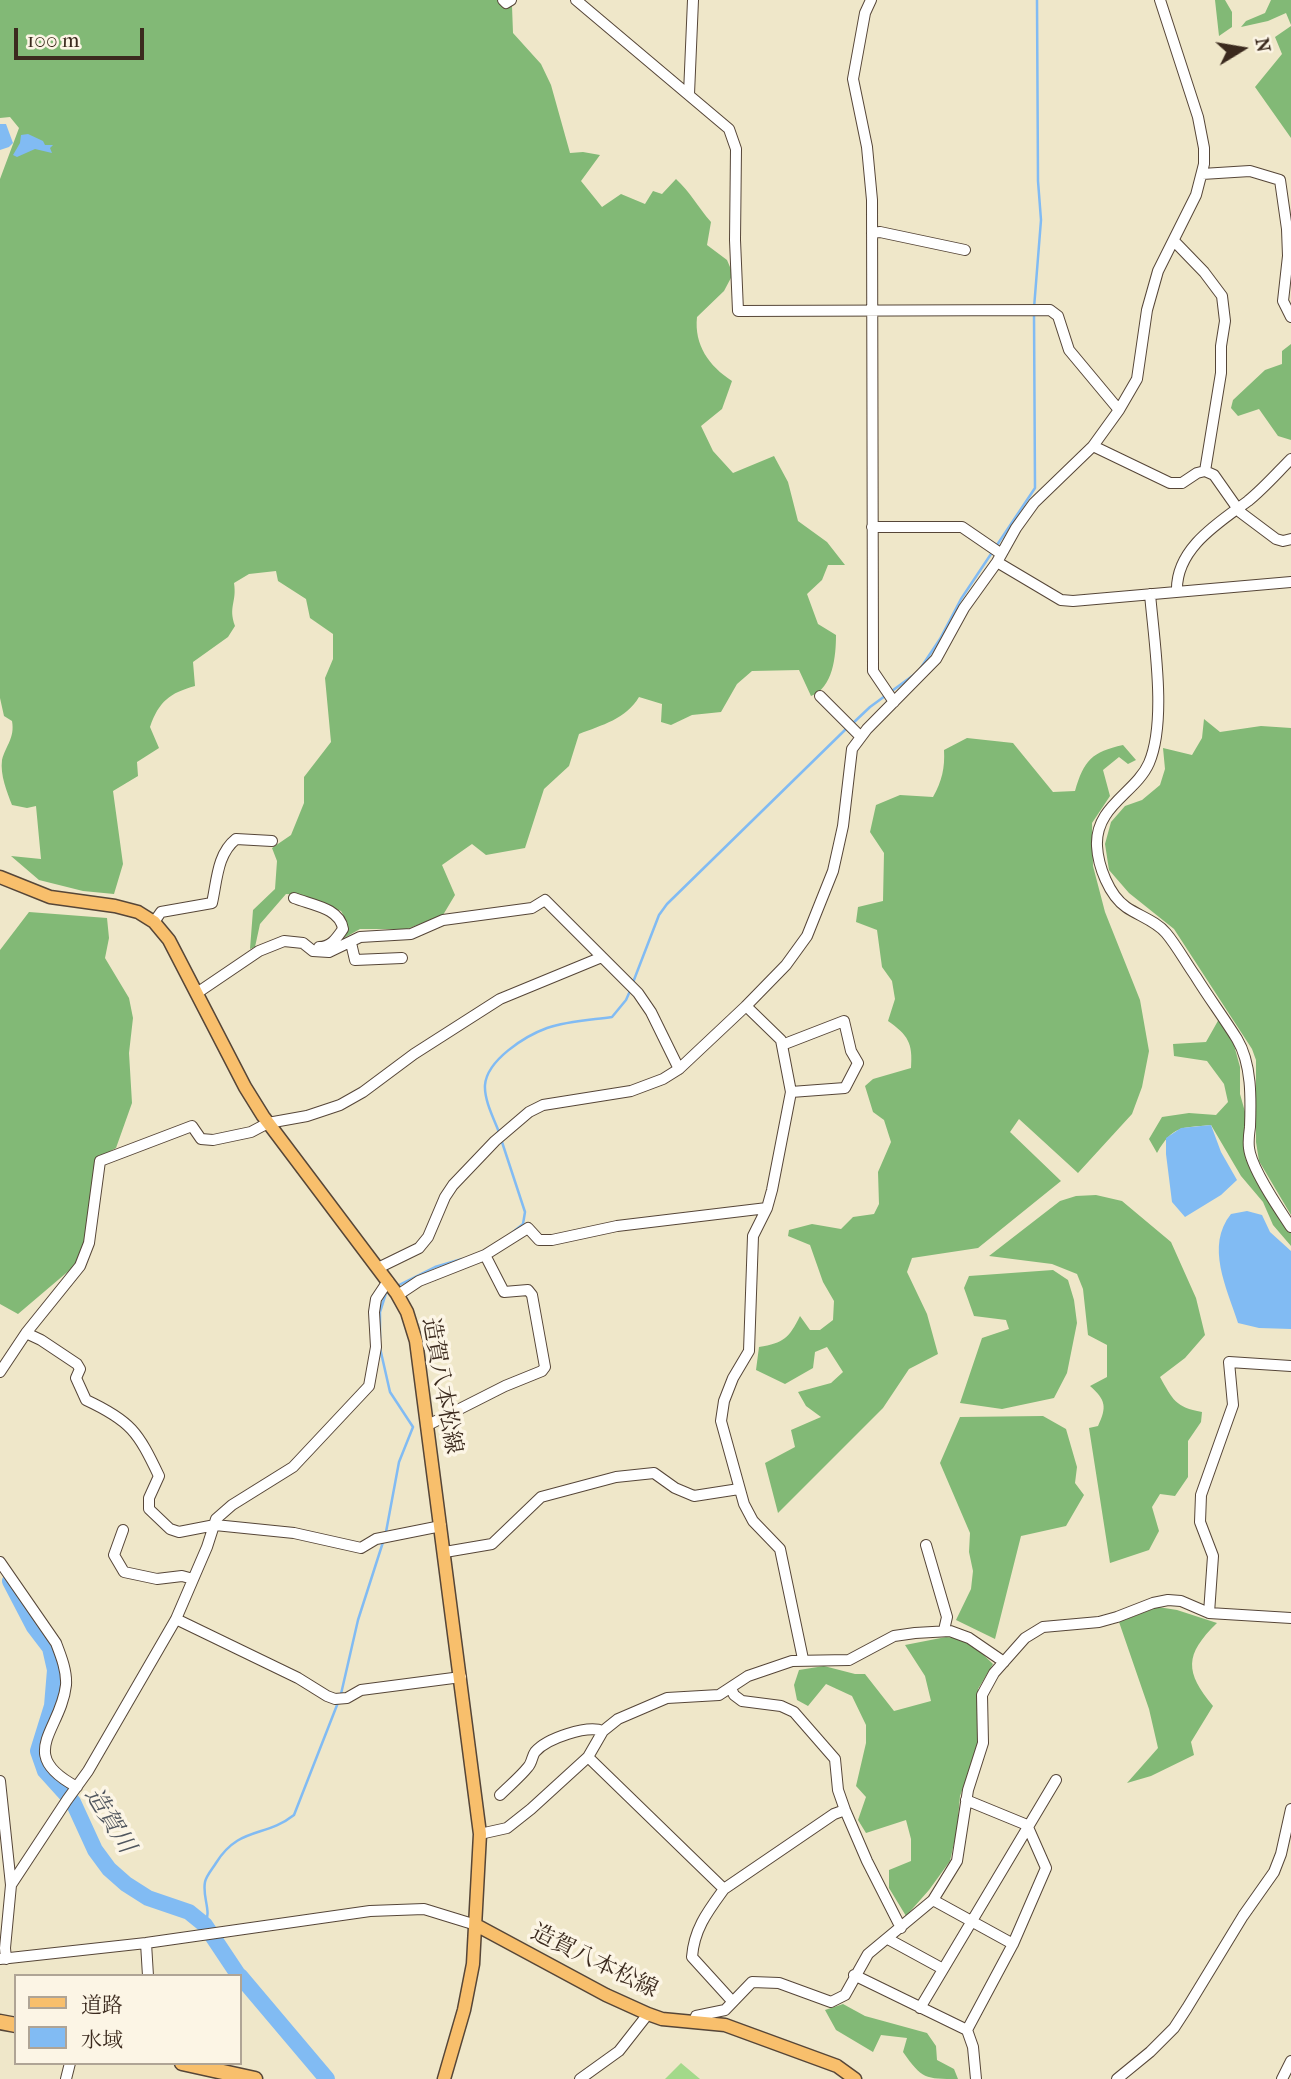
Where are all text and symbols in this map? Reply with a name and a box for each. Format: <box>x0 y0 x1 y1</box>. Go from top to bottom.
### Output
scale bar <box>18 14 147 58</box>
north arrow <box>1207 14 1277 84</box>
text: 100 m <box>27 28 80 52</box>
text: N <box>1250 36 1275 54</box>
street label: 造賀八本松線 <box>415 1316 467 1456</box>
water label: 造賀川 <box>78 1783 140 1859</box>
street label: 造賀八本松線 <box>526 1919 662 2005</box>
legend <box>14 1974 242 2065</box>
text: 道路 <box>81 1993 123 2017</box>
text: 水域 <box>81 2028 123 2052</box>

